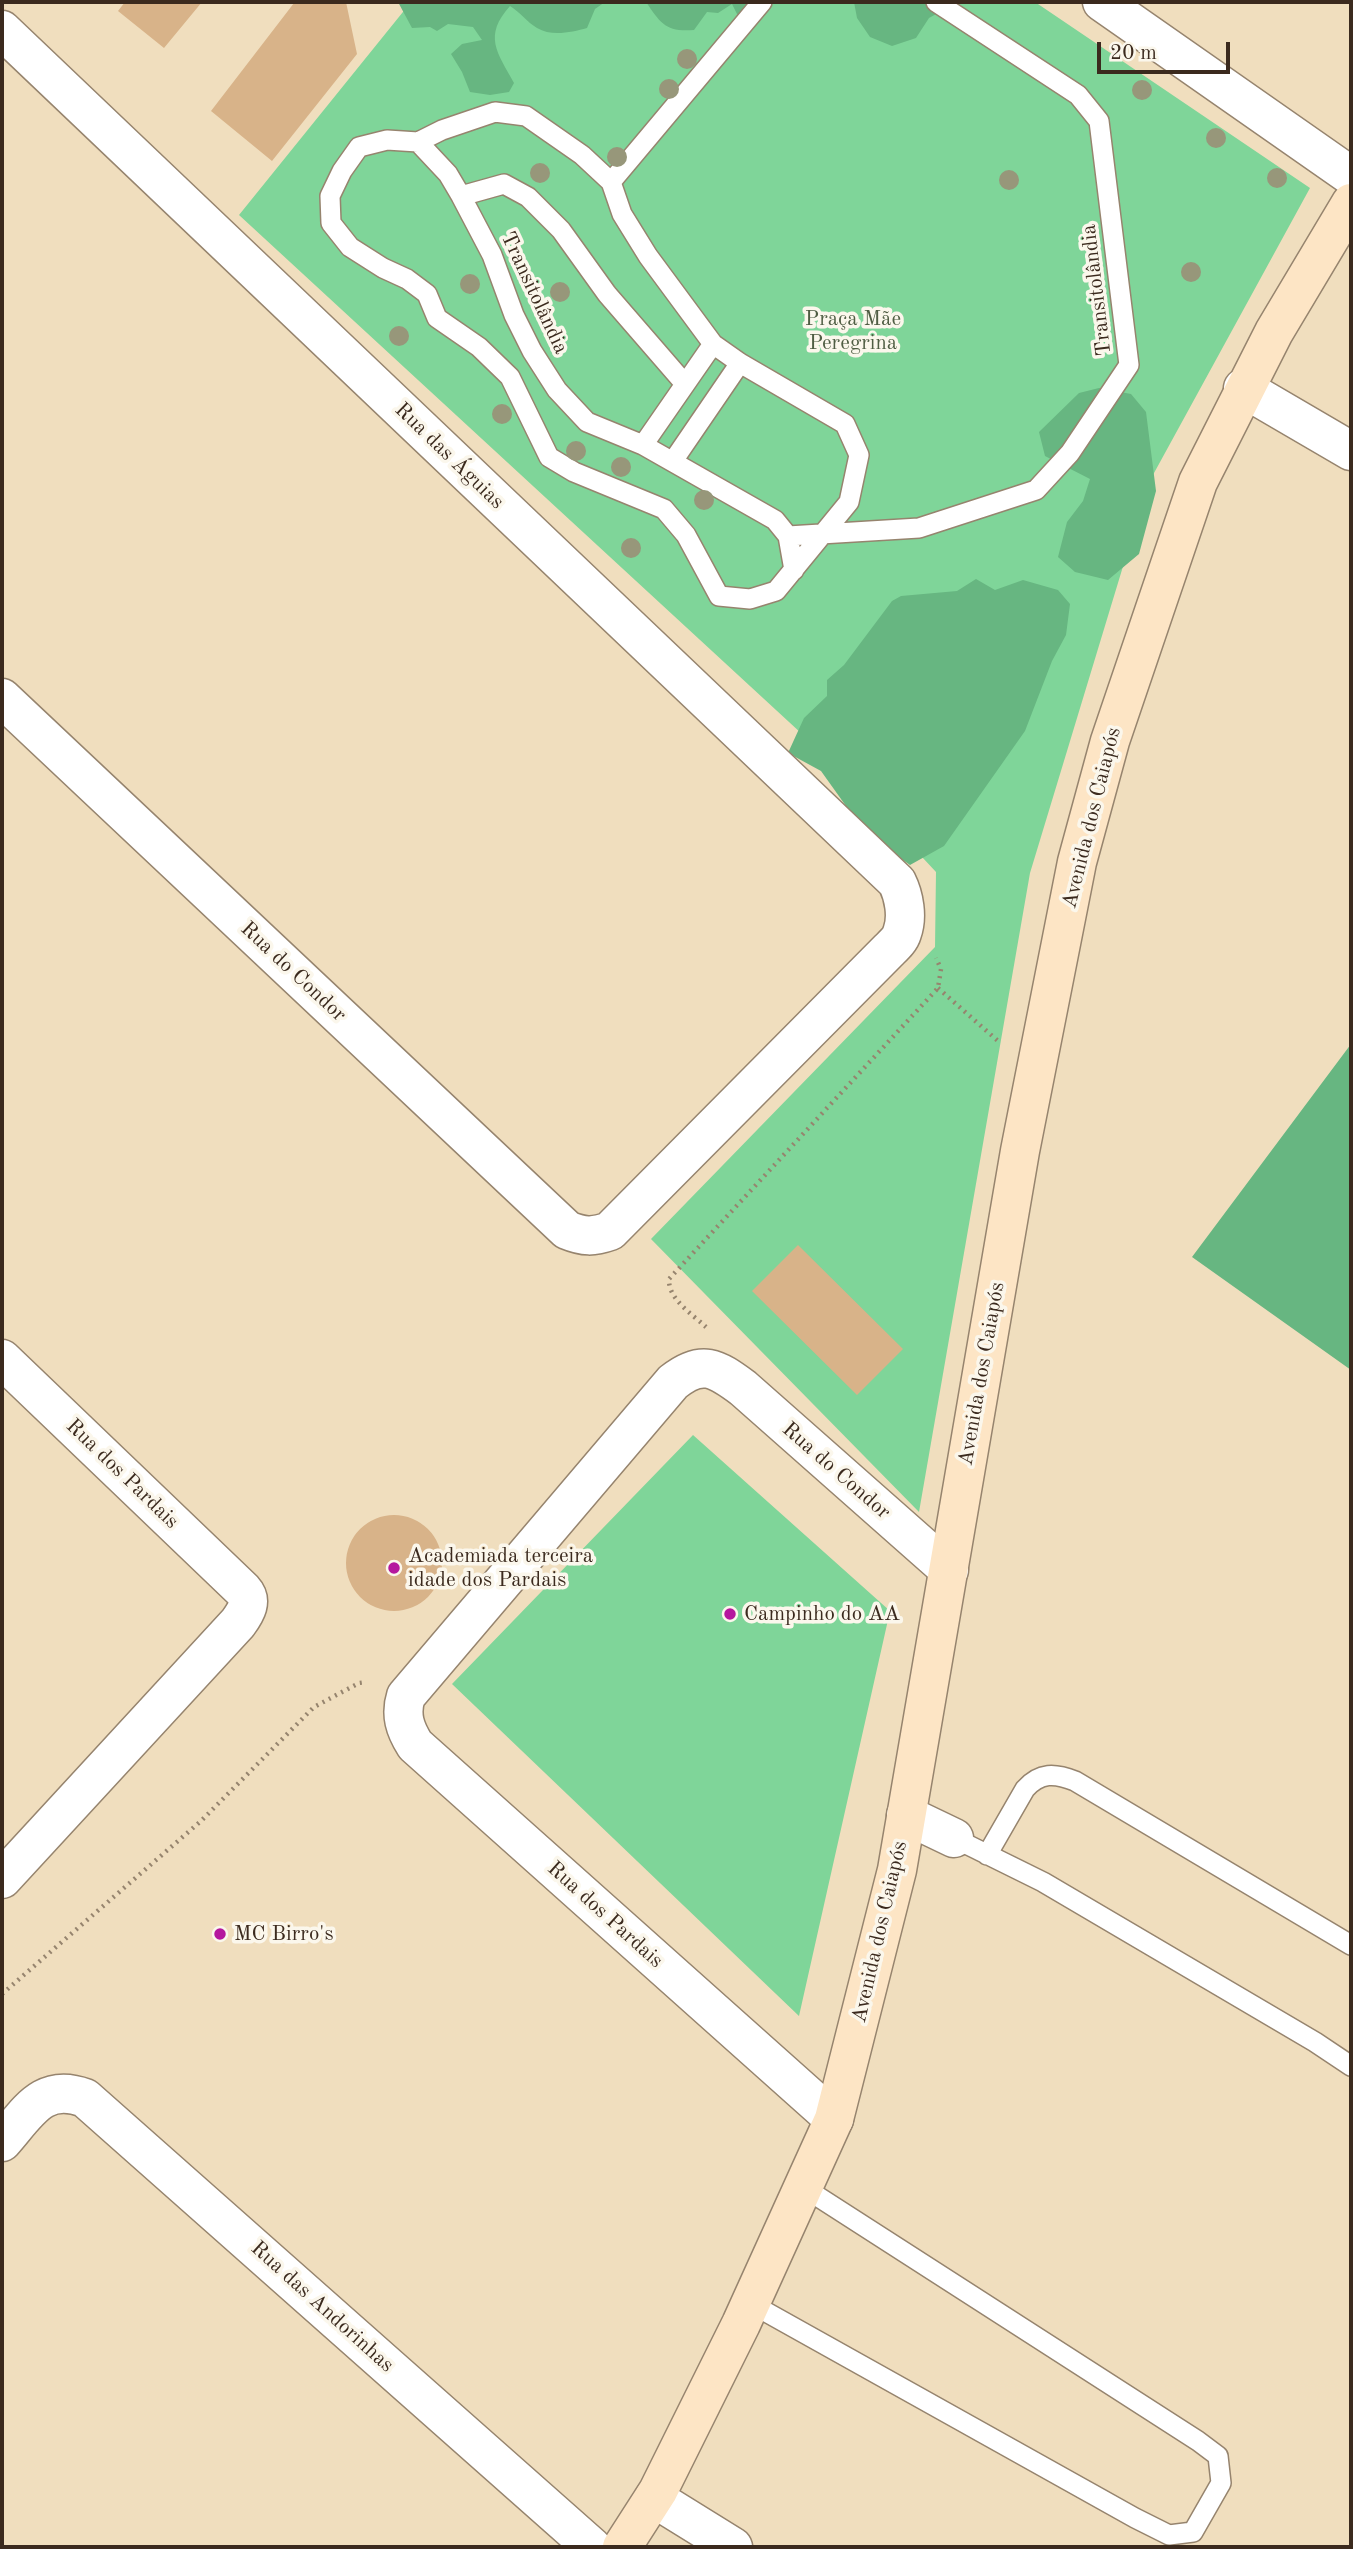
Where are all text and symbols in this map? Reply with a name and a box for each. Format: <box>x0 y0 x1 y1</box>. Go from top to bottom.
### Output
scale bar <box>1101 28 1234 72</box>
text: 20 m <box>1110 43 1157 64</box>
street label: Transitolândia <box>1076 223 1118 357</box>
street label: Transitolândia <box>495 228 573 358</box>
park label: Praça Mãe Peregrina <box>805 306 901 356</box>
street label: Rua das Águias <box>389 397 509 515</box>
street label: Avenida dos Caiapós <box>1057 725 1127 911</box>
street label: Rua do Condor <box>235 917 351 1027</box>
street label: Avenida dos Caiapós <box>953 1280 1011 1468</box>
street label: Rua dos Pardais <box>60 1414 184 1534</box>
street label: Rua do Condor <box>777 1417 895 1525</box>
place label: Academiada terceira idade dos Pardais <box>408 1543 593 1593</box>
marker: Academiada terceira idade dos Pardais <box>386 1560 402 1576</box>
place label: Campinho do AA <box>744 1601 900 1627</box>
marker: Campinho do AA <box>722 1606 738 1622</box>
street label: Avenida dos Caiapós <box>847 1839 913 2025</box>
street label: Rua dos Pardais <box>542 1856 668 1974</box>
place label: MC Birro's <box>234 1921 333 1947</box>
marker: MC Birro's <box>212 1926 228 1942</box>
street label: Rua das Andorinhas <box>245 2236 399 2378</box>

